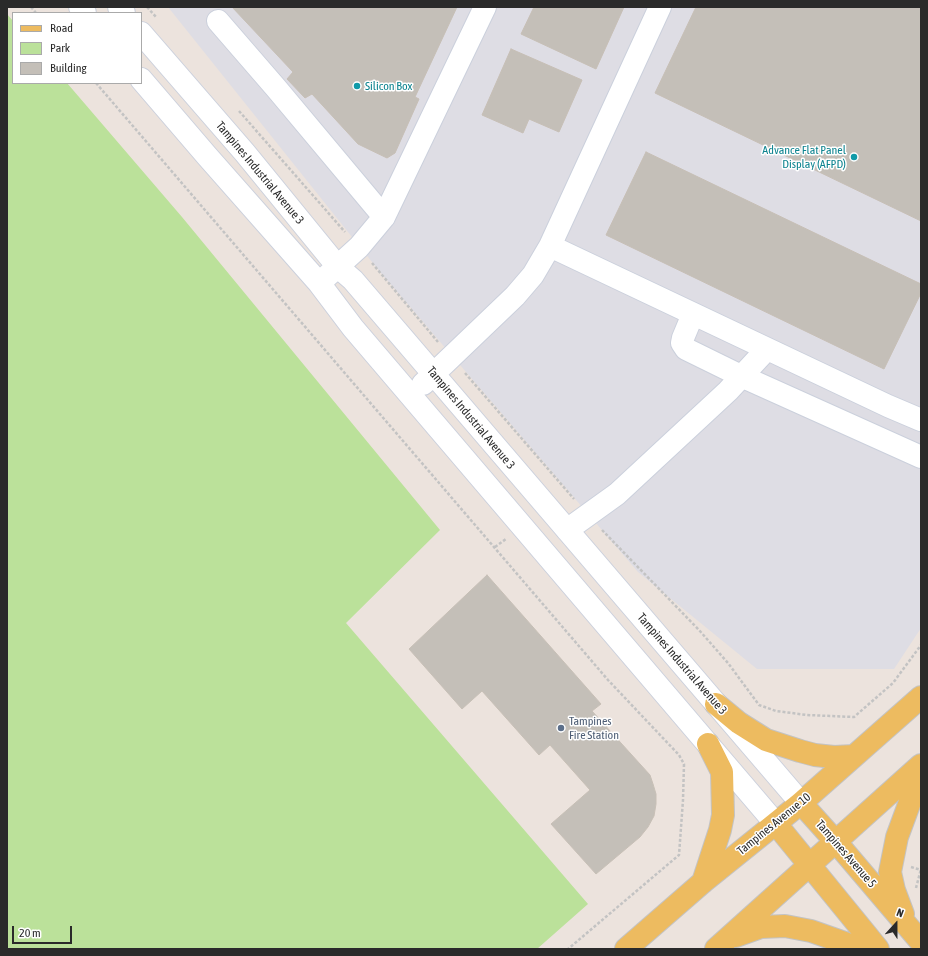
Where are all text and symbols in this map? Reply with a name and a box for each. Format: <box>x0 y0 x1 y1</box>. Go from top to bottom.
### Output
legend <box>12 12 142 84</box>
text: Road <box>50 21 73 35</box>
text: Park <box>50 41 70 55</box>
text: Building <box>50 61 87 75</box>
place label: Silicon Box <box>365 79 412 93</box>
marker: Silicon Box <box>352 81 362 91</box>
street label: Tampines Industrial Avenue 3 <box>213 119 307 227</box>
place label: Advance Flat Panel Display (AFPD) <box>762 143 846 171</box>
marker: Advance Flat Panel Display (AFPD) <box>849 152 859 162</box>
street label: Tampines Industrial Avenue 3 <box>424 364 518 472</box>
street label: Tampines Industrial Avenue 3 <box>634 610 730 718</box>
place label: Tampines Fire Station <box>569 714 619 742</box>
marker: Tampines Fire Station <box>556 723 566 733</box>
street label: Tampines Avenue 10 <box>734 790 814 858</box>
street label: Tampines Avenue 5 <box>813 817 879 891</box>
north arrow <box>876 904 916 944</box>
text: N <box>895 906 905 920</box>
scale bar <box>14 918 74 944</box>
text: 20 m <box>19 926 41 940</box>

